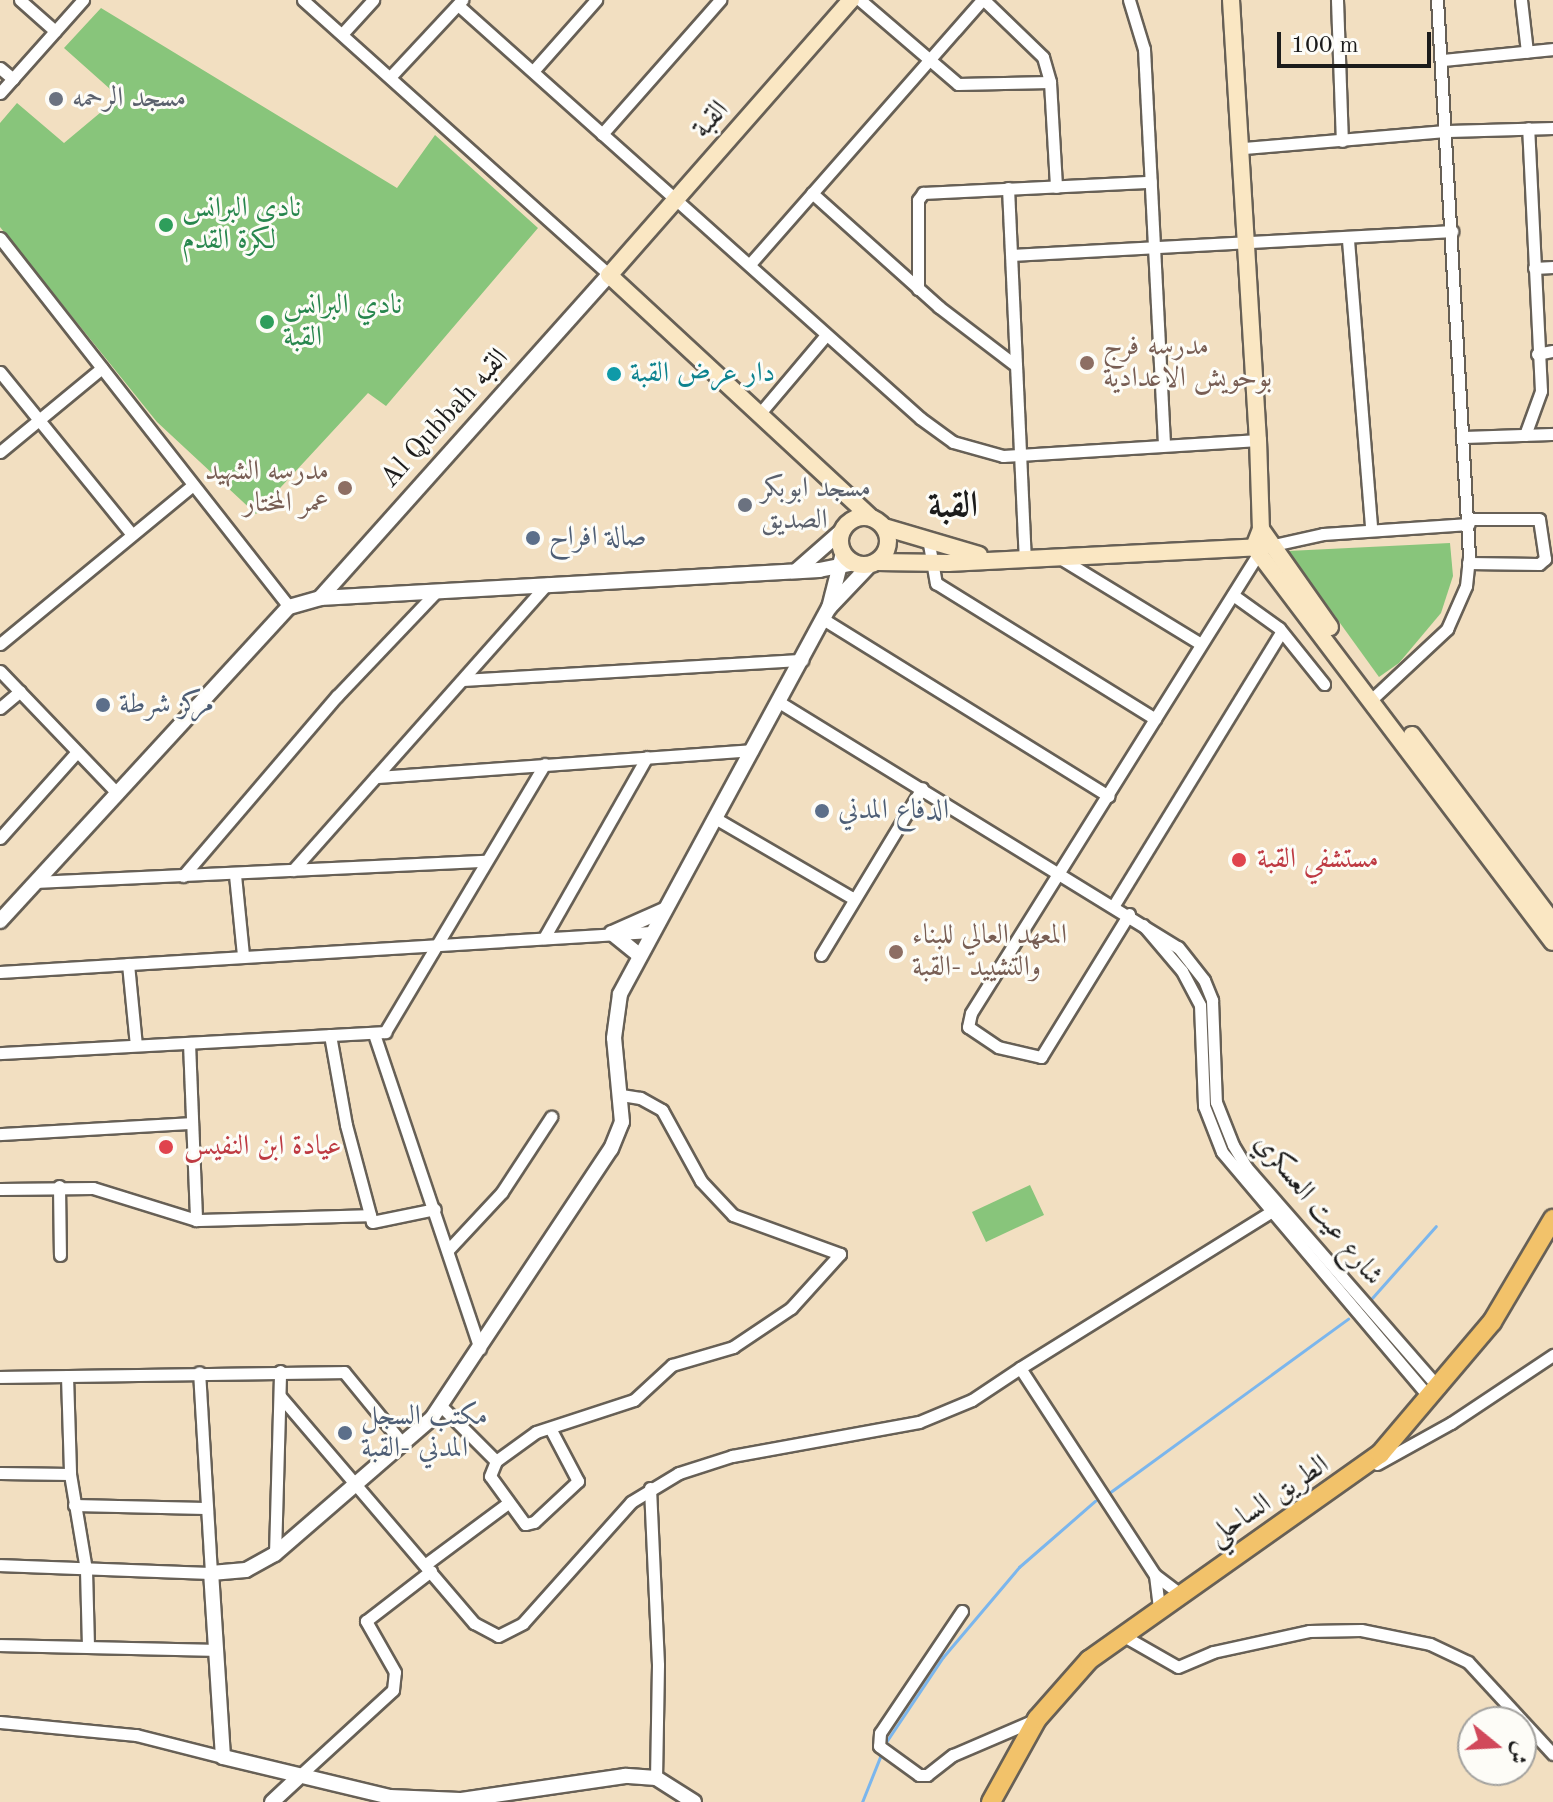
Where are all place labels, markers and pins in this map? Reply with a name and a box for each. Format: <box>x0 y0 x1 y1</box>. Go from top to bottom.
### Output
place label: مسجد الرحمه <box>72 82 186 116</box>
marker: مسجد الرحمه <box>47 90 65 108</box>
place label: نادي البرانس لكرة القدم <box>182 192 301 258</box>
marker: نادي البرانس لكرة القدم <box>157 216 175 234</box>
place label: نادي البرانس القبة <box>283 289 402 355</box>
marker: نادي البرانس القبة <box>258 313 276 331</box>
place label: مدرسه فرج بوحويش الاعدادية <box>1103 330 1272 396</box>
marker: مدرسه فرج بوحويش الاعدادية <box>1078 354 1096 372</box>
place label: دار عرض القبة <box>630 357 775 391</box>
marker: دار عرض القبة <box>605 365 623 383</box>
place label: مدرسه الشهيد عمر المختار <box>205 455 329 521</box>
place label: مسجد ابوبكر الصديق <box>761 472 871 538</box>
marker: مدرسه الشهيد عمر المختار <box>336 479 354 497</box>
marker: مسجد ابوبكر الصديق <box>736 496 754 514</box>
place label: صالة افراح <box>549 521 647 555</box>
marker: صالة افراح <box>524 529 542 547</box>
place label: مركز شرطة <box>119 688 214 722</box>
marker: مركز شرطة <box>94 696 112 714</box>
place label: الدفاع المدني <box>838 794 949 828</box>
marker: الدفاع المدني <box>813 802 831 820</box>
place label: مستشفي القبة <box>1257 843 1379 877</box>
marker: مستشفي القبة <box>1228 849 1250 871</box>
place label: المعهد العالي للبناء والتشييد -القبة <box>912 919 1067 985</box>
marker: المعهد العالي للبناء والتشييد -القبة <box>887 943 905 961</box>
place label: عيادة ابن النفيس <box>184 1130 342 1164</box>
marker: عيادة ابن النفيس <box>155 1136 177 1158</box>
place label: مكتب السجل المدني -القبة <box>361 1400 488 1466</box>
marker: مكتب السجل المدني -القبة <box>336 1424 354 1442</box>

